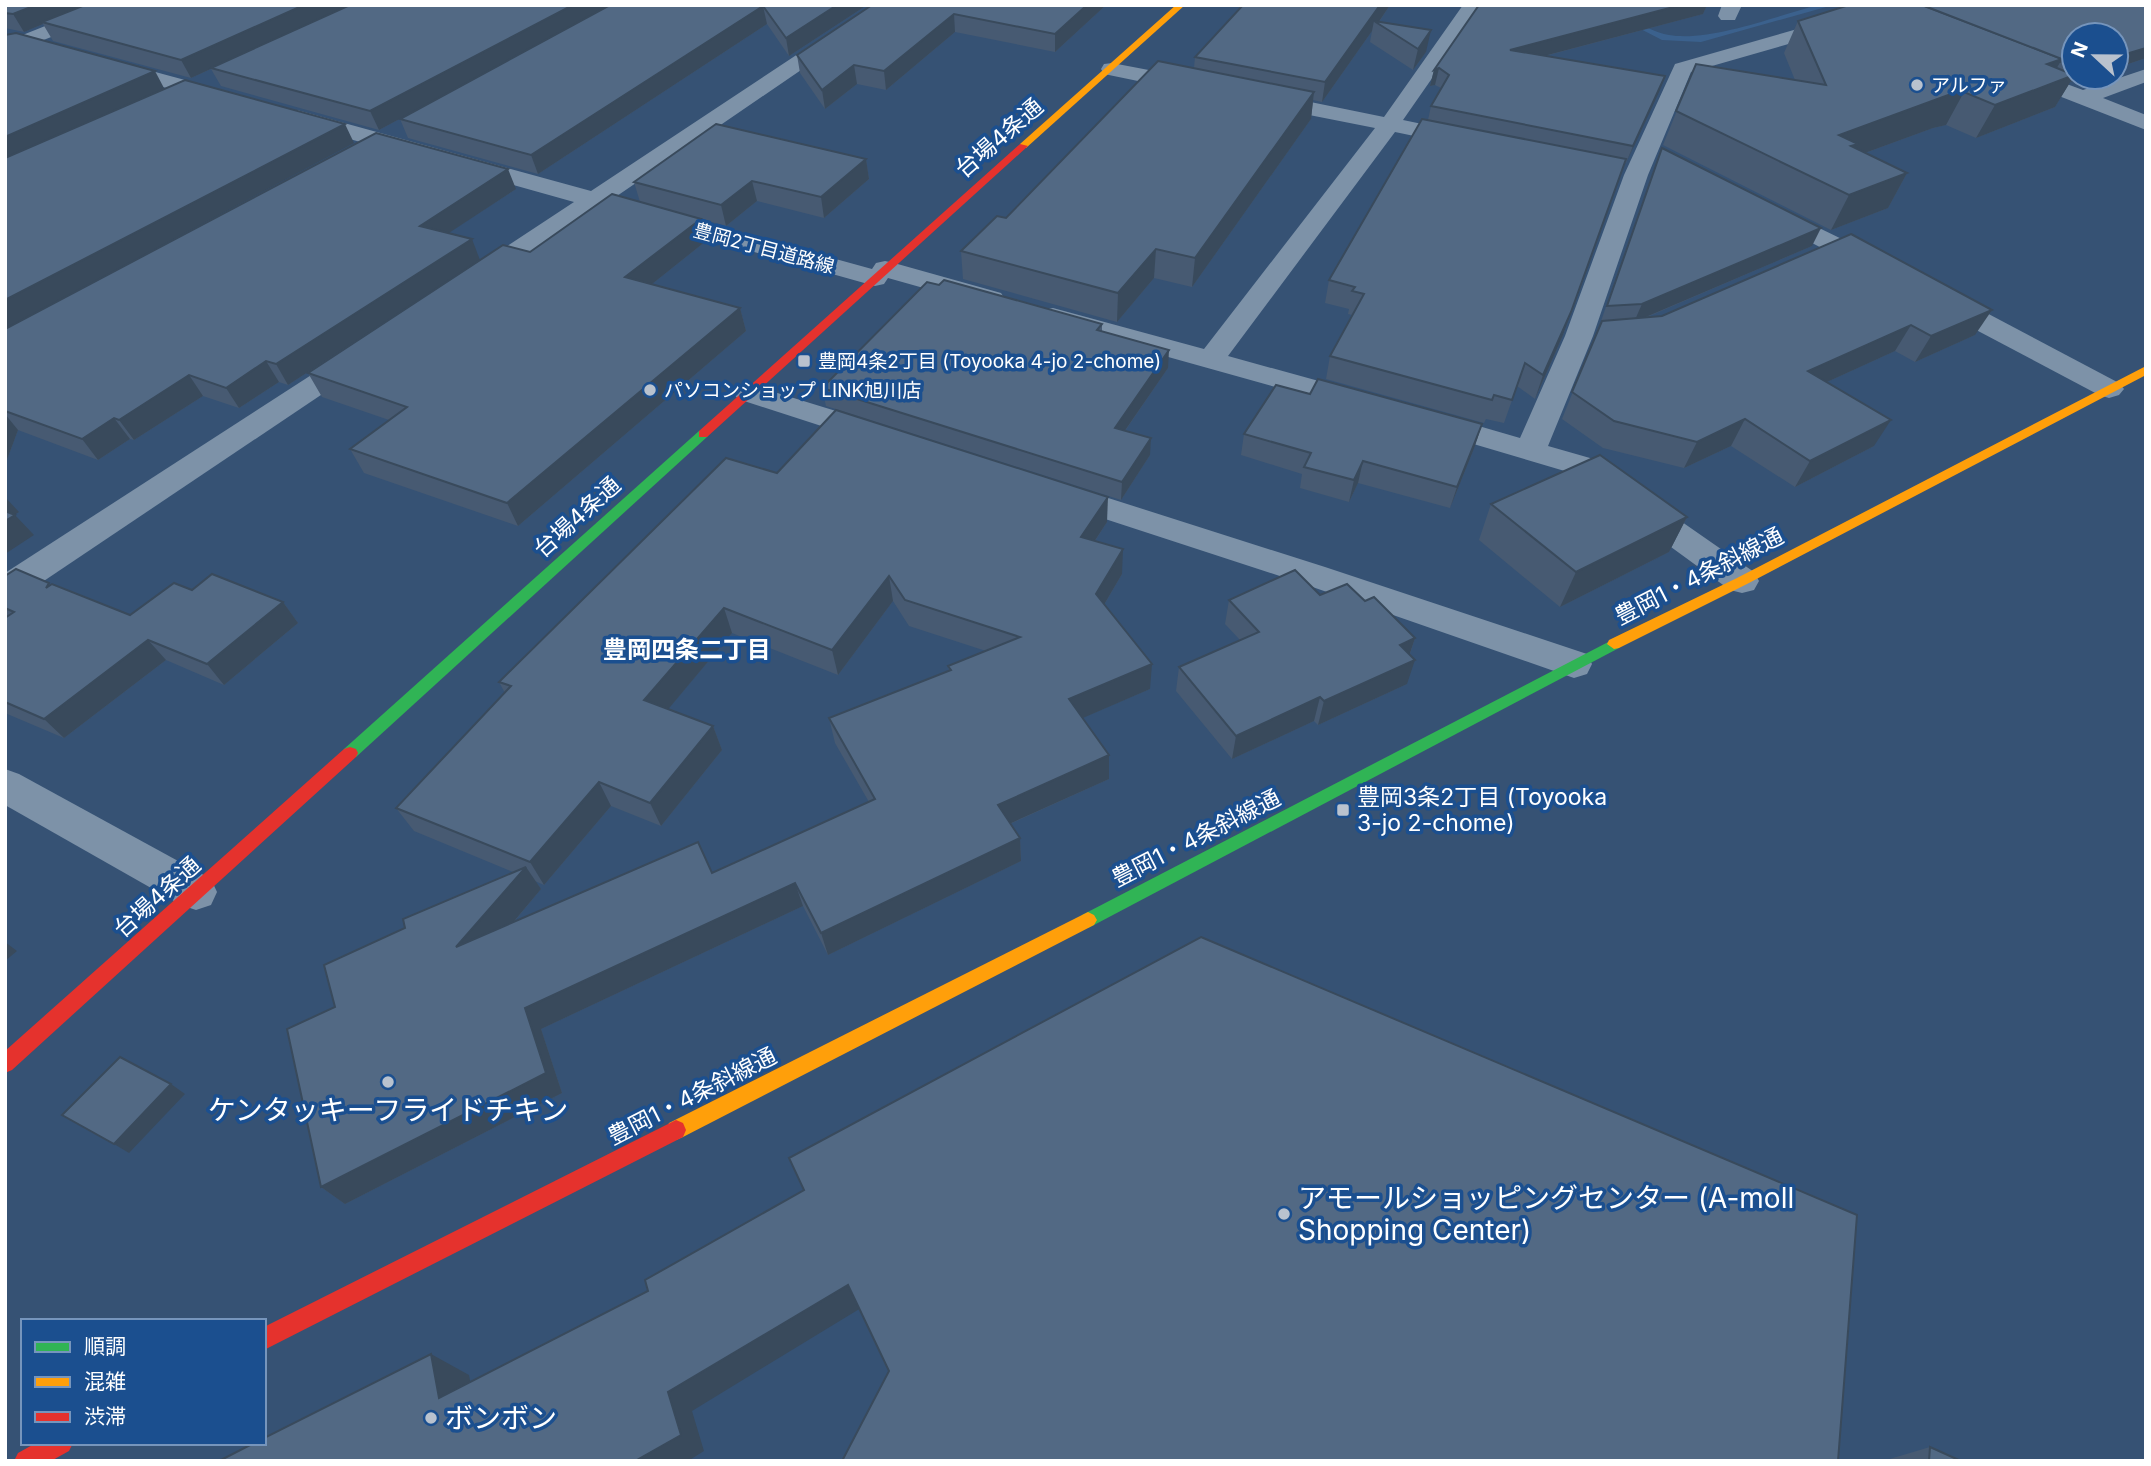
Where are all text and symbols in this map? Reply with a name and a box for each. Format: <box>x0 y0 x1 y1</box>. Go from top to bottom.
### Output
north arrow <box>2060 21 2130 91</box>
text: N <box>2066 39 2093 61</box>
place label: アルファ <box>1931 74 2007 97</box>
marker: アルファ <box>1909 77 1925 93</box>
street label: 台場4条通 <box>949 92 1049 184</box>
street label: 豊岡2丁目道路線 <box>691 219 837 278</box>
place label: 豊岡4条2丁目 (Toyooka 4-jo 2-chome) <box>818 350 1161 373</box>
marker: 豊岡4条2丁目 (Toyooka 4-jo 2-chome) <box>796 353 812 369</box>
place label: パソコンショップ LINK旭川店 <box>664 379 921 402</box>
marker: パソコンショップ LINK旭川店 <box>642 382 658 398</box>
street label: 台場4条通 <box>528 471 626 563</box>
street label: 豊岡1・4条斜線通 <box>1610 521 1788 631</box>
district label: 豊岡四条二丁目 <box>603 635 771 664</box>
street label: 豊岡1・4条斜線通 <box>1107 783 1285 893</box>
place label: 豊岡3条2丁目 (Toyooka 3-jo 2-chome) <box>1357 783 1607 837</box>
marker: 豊岡3条2丁目 (Toyooka 3-jo 2-chome) <box>1335 802 1351 818</box>
street label: 台場4条通 <box>108 851 206 943</box>
street label: 豊岡1・4条斜線通 <box>603 1041 781 1151</box>
marker: ケンタッキーフライドチキン <box>380 1074 396 1090</box>
place label: ケンタッキーフライドチキン <box>208 1093 568 1127</box>
place label: アモールショッピングセンター (A-moll Shopping Center) <box>1298 1181 1794 1247</box>
marker: アモールショッピングセンター (A-moll Shopping Center) <box>1276 1206 1292 1222</box>
legend <box>21 1319 266 1445</box>
text: 順調 <box>84 1334 126 1359</box>
text: 混雑 <box>84 1369 126 1394</box>
place label: ボンボン <box>445 1401 557 1435</box>
text: 渋滞 <box>84 1404 126 1429</box>
marker: ボンボン <box>423 1410 439 1426</box>

